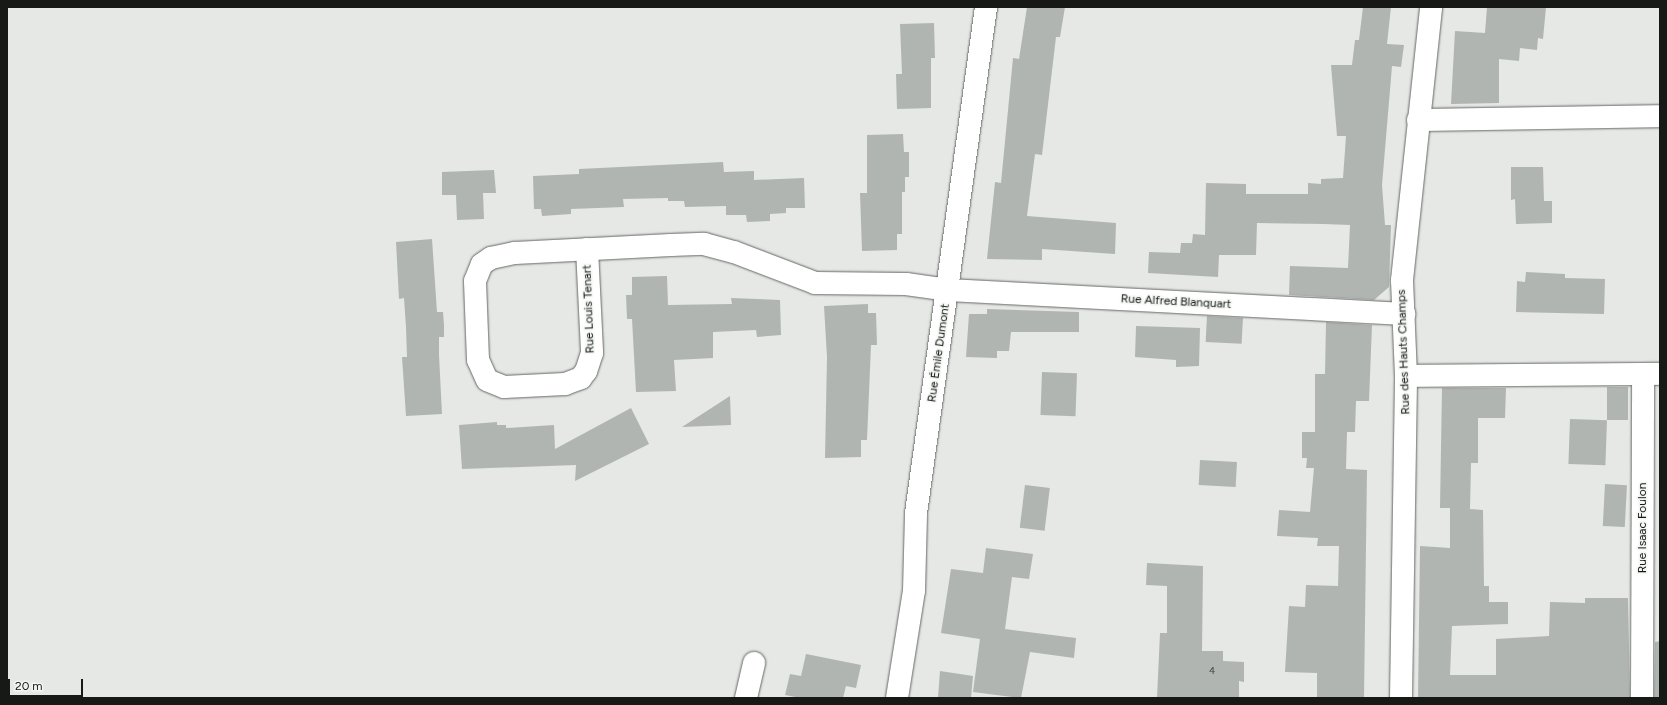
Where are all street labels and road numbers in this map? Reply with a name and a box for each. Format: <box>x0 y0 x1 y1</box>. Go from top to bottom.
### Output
street label: Rue Louis Tenart <box>580 264 598 354</box>
street label: Rue des Hauts Champs <box>1395 289 1413 415</box>
street label: Rue Alfred Blanquart <box>1120 292 1232 312</box>
street label: Rue Émile Dumont <box>925 303 953 403</box>
street label: Rue Isaac Foulon <box>1636 483 1650 573</box>

